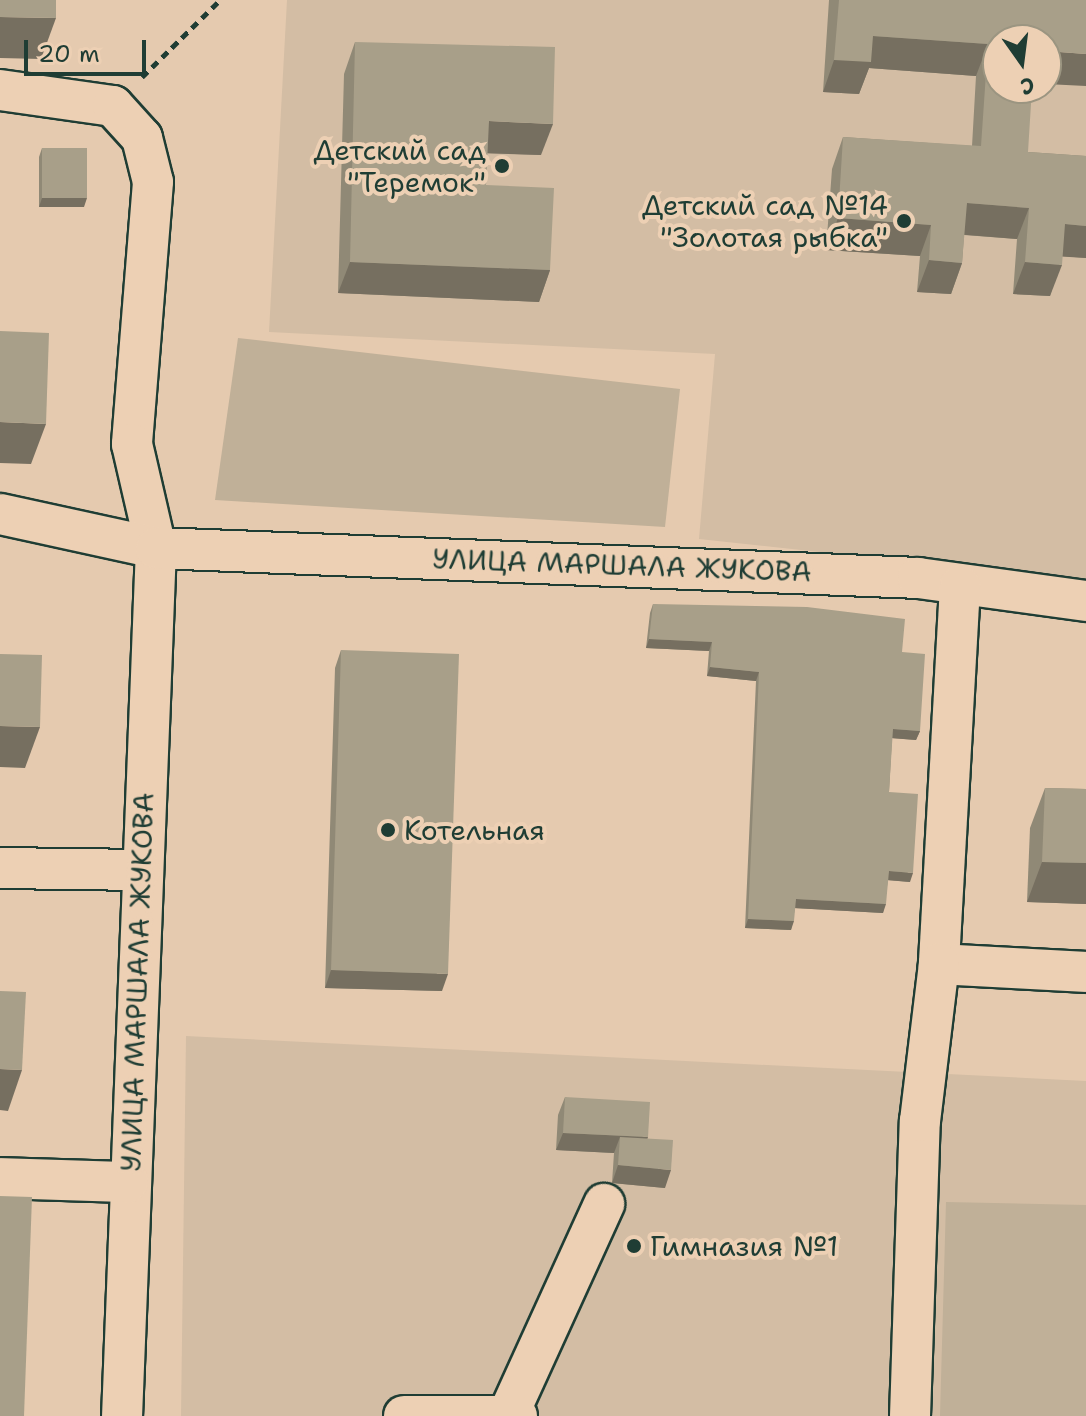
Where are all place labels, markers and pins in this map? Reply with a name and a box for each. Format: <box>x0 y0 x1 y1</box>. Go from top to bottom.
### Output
place label: Детский сад "Теремок" <box>313 133 486 199</box>
marker: Детский сад "Теремок" <box>493 157 511 175</box>
place label: Детский сад №14 "Золотая рыбка" <box>642 188 888 254</box>
marker: Детский сад №14 "Золотая рыбка" <box>895 212 913 230</box>
place label: Котельная <box>404 813 545 847</box>
marker: Котельная <box>379 821 397 839</box>
place label: Гимназия №1 <box>650 1229 838 1263</box>
marker: Гимназия №1 <box>625 1237 643 1255</box>

